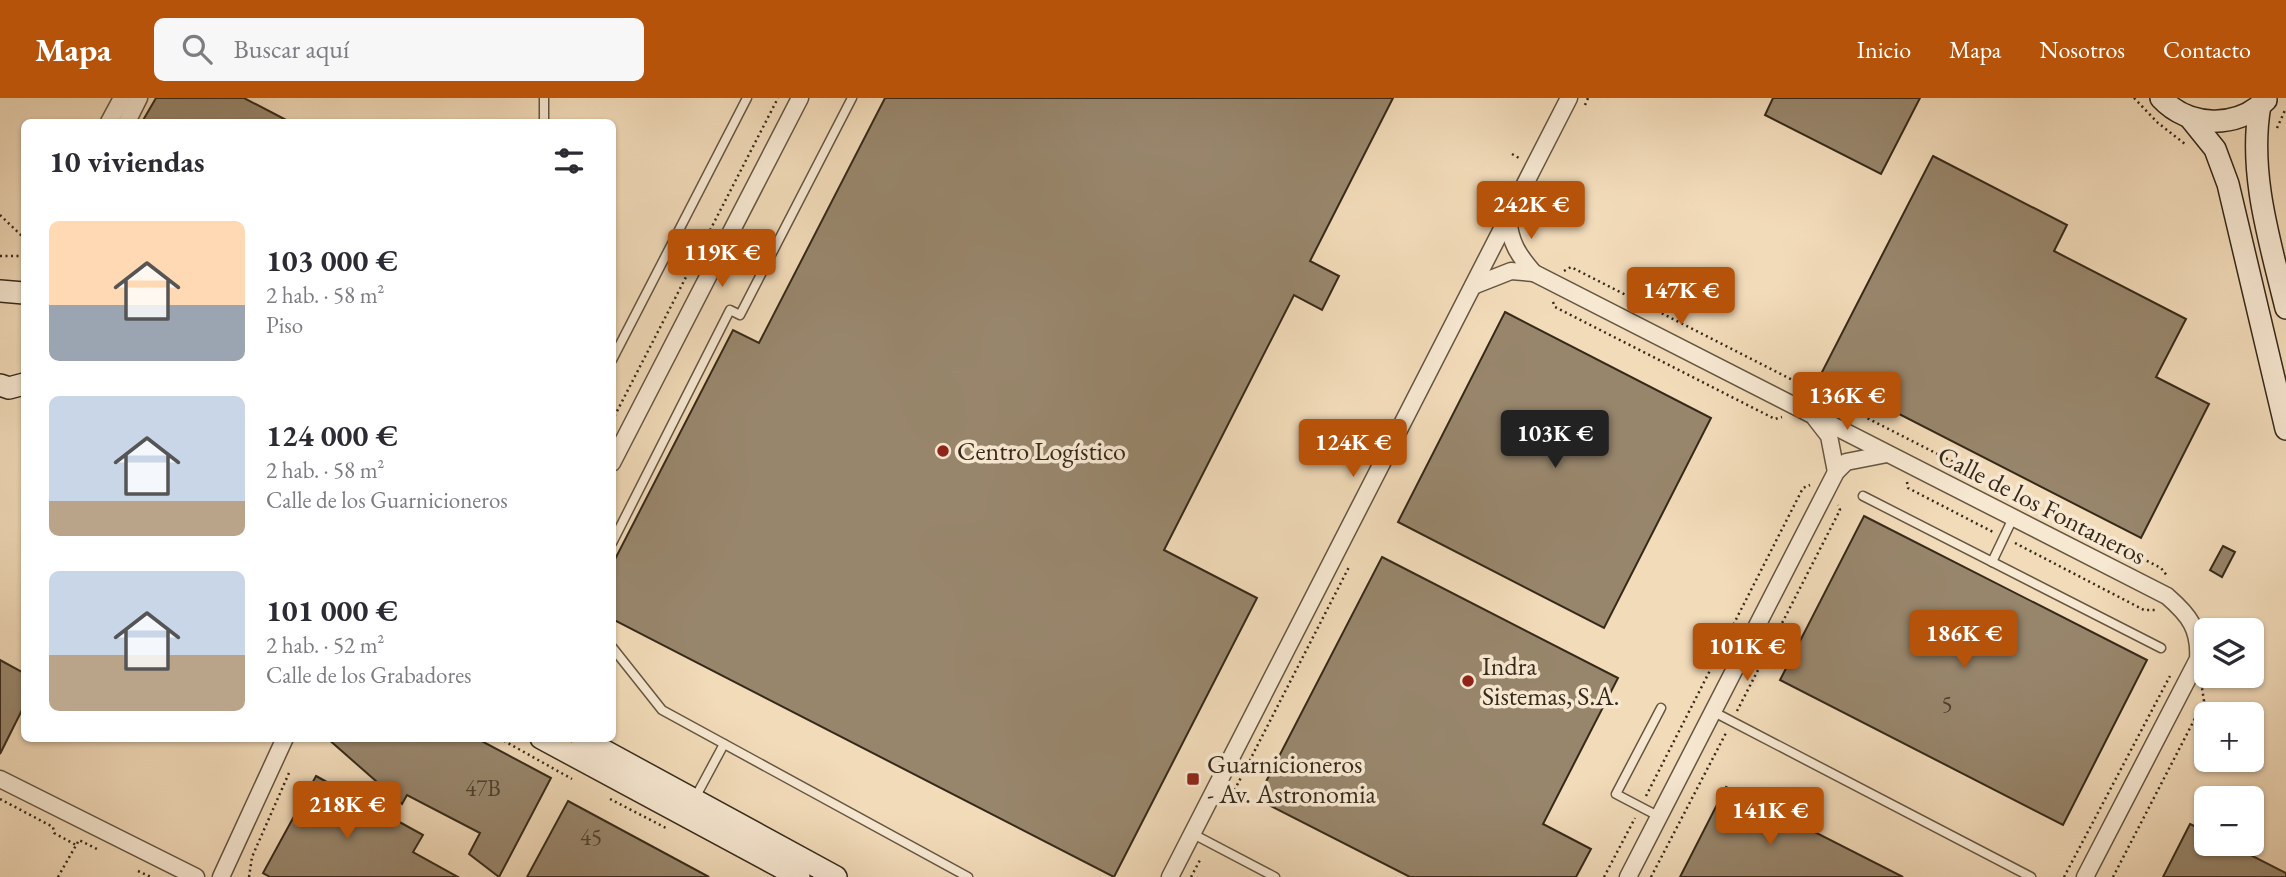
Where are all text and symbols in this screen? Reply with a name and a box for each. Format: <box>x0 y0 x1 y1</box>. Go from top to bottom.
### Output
search box <box>154 18 644 81</box>
text: Mapa <box>35 28 112 71</box>
icon: search <box>178 30 216 68</box>
text: Buscar aquí <box>234 32 349 66</box>
text: Inicio <box>1857 34 1911 65</box>
text: Mapa <box>1949 34 2001 65</box>
text: Nosotros <box>2039 34 2125 65</box>
text: Contacto <box>2163 34 2251 65</box>
text: 10 viviendas <box>49 142 205 181</box>
icon: filters <box>550 142 588 180</box>
pin: 242K € <box>1474 181 1588 241</box>
text: 242K € <box>1493 189 1569 219</box>
pin: 119K € <box>665 230 779 289</box>
text: 119K € <box>684 237 760 267</box>
text: 103 000 € <box>266 241 398 280</box>
icon: home <box>105 249 189 333</box>
pin: 147K € <box>1624 268 1738 327</box>
text: 147K € <box>1643 275 1719 305</box>
text: 2 hab. · 58 m² <box>266 280 385 310</box>
text: Piso <box>266 310 303 340</box>
pin: 136K € <box>1790 372 1904 432</box>
text: 136K € <box>1809 380 1885 410</box>
pin: 103K € <box>1498 410 1612 470</box>
text: 124 000 € <box>266 416 398 455</box>
text: 103K € <box>1517 418 1593 448</box>
pin: 124K € <box>1296 420 1410 479</box>
icon: home <box>105 424 189 508</box>
text: 124K € <box>1315 427 1391 457</box>
place label: Centro Logístico <box>957 434 1126 468</box>
street label: Calle de los Fontaneros <box>1932 438 2152 572</box>
marker: Centro Logístico <box>935 443 951 459</box>
text: 2 hab. · 58 m² <box>266 455 385 485</box>
text: Calle de los Guarnicioneros <box>266 485 508 515</box>
text: 101 000 € <box>266 591 398 630</box>
icon: home <box>105 599 189 683</box>
pin: 186K € <box>1907 610 2021 670</box>
text: 186K € <box>1926 618 2002 648</box>
map controls <box>2194 618 2264 856</box>
button: layers <box>2194 618 2264 688</box>
pin: 101K € <box>1690 624 1804 683</box>
text: 2 hab. · 52 m² <box>266 630 385 660</box>
text: 101K € <box>1709 631 1785 661</box>
place label: Indra Sistemas, S.A. <box>1482 649 1619 713</box>
text: Calle de los Grabadores <box>266 660 472 690</box>
marker: Indra Sistemas, S.A. <box>1460 673 1476 689</box>
house number: 5 <box>1941 689 1953 719</box>
button: + <box>2194 702 2264 772</box>
place label: Guarnicioneros - Av. Astronomia <box>1207 747 1377 811</box>
marker: Guarnicioneros - Av. Astronomia <box>1185 771 1201 787</box>
house number: 47B <box>465 773 501 803</box>
pin: 218K € <box>290 782 404 841</box>
button: − <box>2194 786 2264 856</box>
pin: 141K € <box>1713 788 1827 847</box>
text: 218K € <box>309 789 385 819</box>
text: 141K € <box>1732 795 1808 825</box>
house number: 45 <box>580 822 602 852</box>

